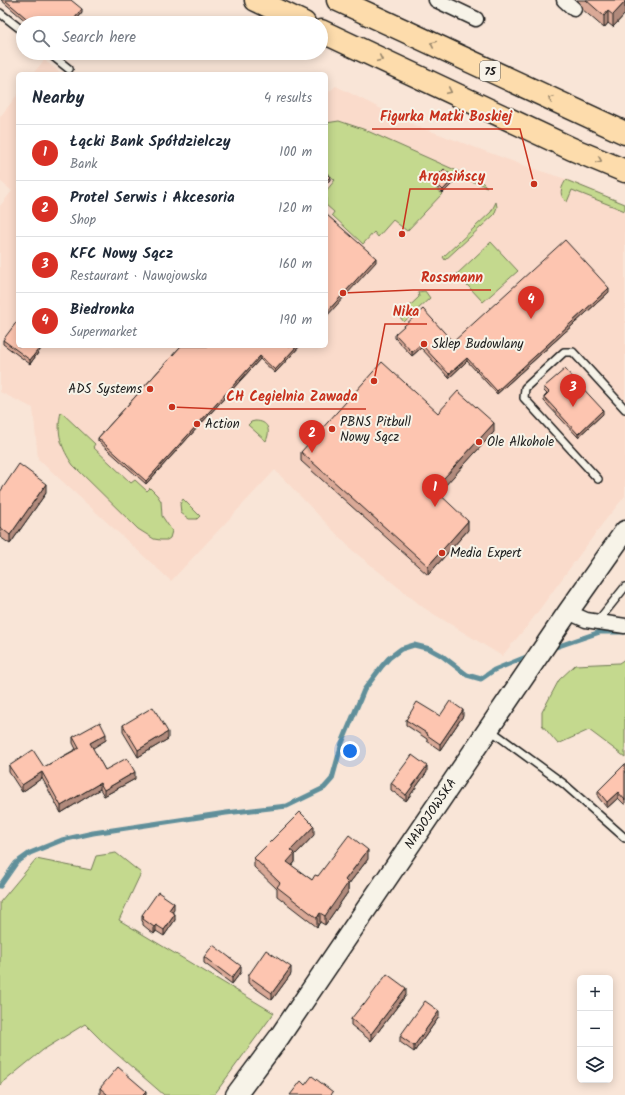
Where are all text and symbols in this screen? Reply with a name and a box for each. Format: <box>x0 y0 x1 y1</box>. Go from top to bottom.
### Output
search box <box>16 16 328 60</box>
text: Search here <box>62 26 136 50</box>
icon: search <box>30 27 52 49</box>
one-way arrow <box>429 41 437 49</box>
one-way arrow <box>376 54 384 62</box>
road number: 75 <box>480 61 500 81</box>
text: Nearby <box>32 85 84 112</box>
one-way arrow <box>444 86 452 94</box>
text: 4 results <box>264 88 312 109</box>
one-way arrow <box>547 96 555 104</box>
callout: Figurka Matki Boskiej <box>372 103 520 129</box>
text: Figurka Matki Boskiej <box>380 106 513 128</box>
text: Łącki Bank Spółdzielczy <box>70 130 231 154</box>
text: 1 <box>43 142 47 163</box>
text: 100 m <box>279 142 312 163</box>
text: Bank <box>70 154 97 175</box>
one-way arrow <box>594 155 602 163</box>
callout: Argasińscy <box>410 163 493 189</box>
text: Argasińscy <box>419 166 486 188</box>
text: Protel Serwis i Akcesoria <box>70 186 235 210</box>
text: 2 <box>41 198 49 219</box>
text: 120 m <box>278 198 312 219</box>
text: Shop <box>70 210 96 231</box>
text: KFC Nowy Sącz <box>70 242 173 266</box>
text: 3 <box>41 254 49 275</box>
text: 160 m <box>279 254 312 275</box>
callout: Rossmann <box>413 264 491 290</box>
text: Restaurant · Nawojowska <box>70 266 207 287</box>
text: Rossmann <box>421 267 483 289</box>
pin: 4 <box>518 286 544 319</box>
text: Biedronka <box>70 298 134 322</box>
callout: Nika <box>385 298 427 324</box>
text: Nika <box>393 301 419 323</box>
text: 4 <box>41 310 49 331</box>
text: 190 m <box>280 310 312 331</box>
text: Supermarket <box>70 322 137 343</box>
place label: Sklep Budowlany <box>432 334 524 355</box>
marker: Sklep Budowlany <box>419 339 429 349</box>
pin: 3 <box>560 374 586 407</box>
place label: ADS Systems <box>68 379 142 400</box>
callout: CH Cegielnia Zawada <box>219 383 366 409</box>
marker: ADS Systems <box>145 384 155 394</box>
text: CH Cegielnia Zawada <box>226 386 358 408</box>
place label: PBNS Pitbull Nowy Sącz <box>340 412 411 448</box>
place label: Action <box>205 414 240 435</box>
marker: Action <box>192 419 202 429</box>
pin: 2 <box>299 420 325 453</box>
marker: PBNS Pitbull Nowy Sącz <box>327 424 337 434</box>
place label: Ole Alkohole <box>487 432 554 453</box>
marker: Ole Alkohole <box>474 437 484 447</box>
pin: 1 <box>422 474 448 507</box>
place label: Media Expert <box>450 543 523 564</box>
marker: Media Expert <box>437 548 447 558</box>
your location <box>340 741 360 761</box>
street label: NAWOJOWSKA <box>399 774 463 854</box>
map controls <box>577 975 613 1083</box>
button: + <box>577 975 613 1011</box>
button: − <box>577 1011 613 1047</box>
button: layers <box>577 1047 613 1083</box>

